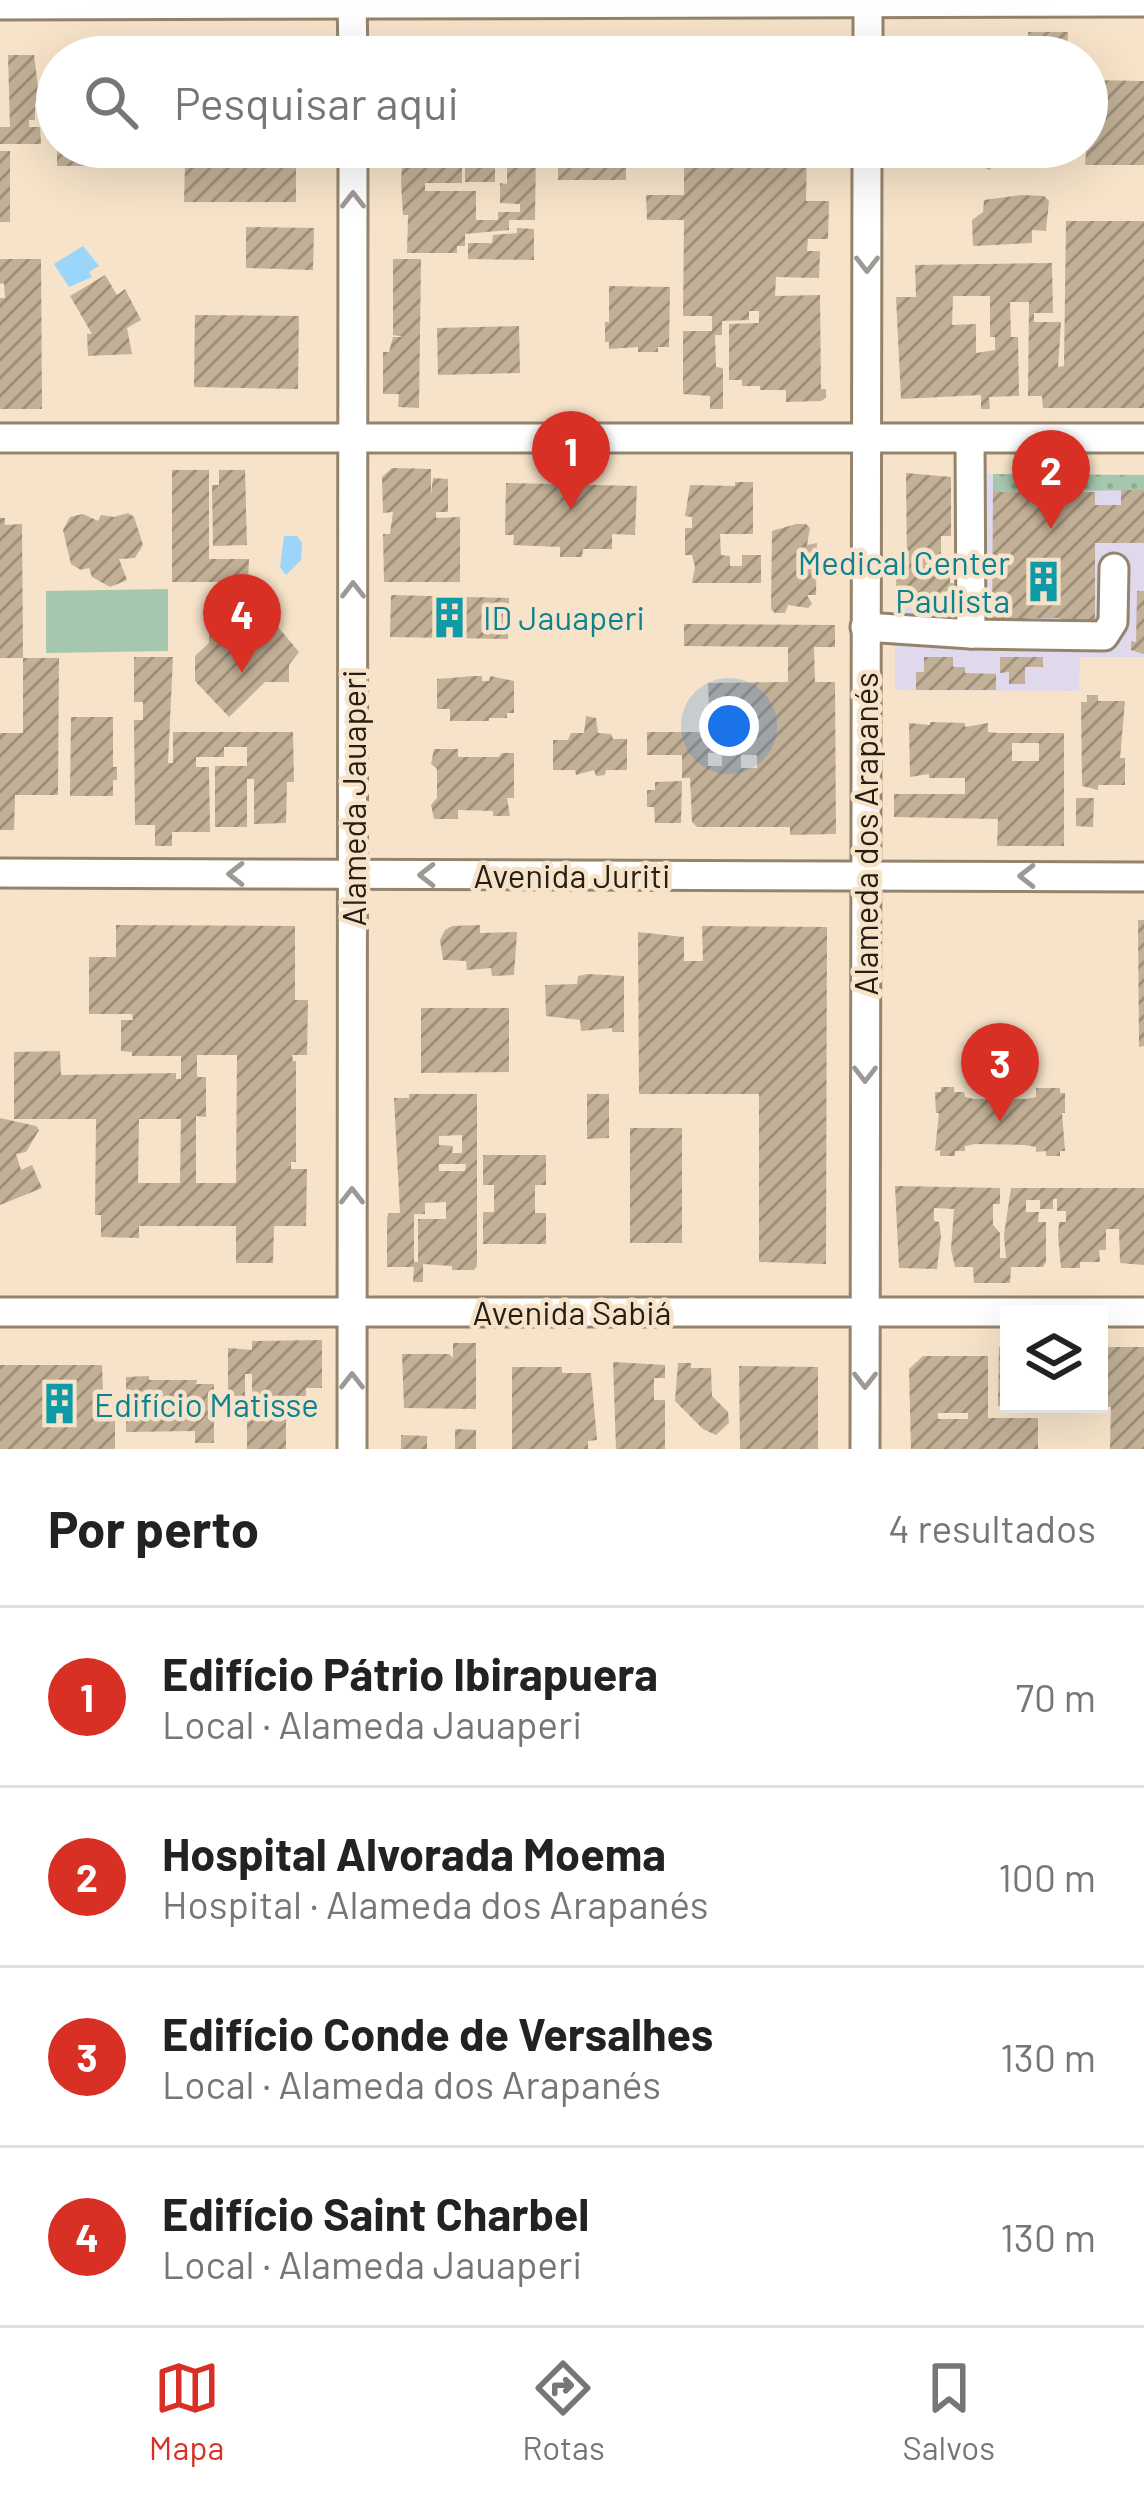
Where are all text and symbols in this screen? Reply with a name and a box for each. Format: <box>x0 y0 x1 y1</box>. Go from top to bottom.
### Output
search box <box>36 36 1108 168</box>
icon: search <box>78 69 144 135</box>
text: Pesquisar aqui <box>174 75 459 129</box>
one-way arrow <box>340 190 366 208</box>
one-way arrow <box>854 256 880 274</box>
pin: 1 <box>532 411 610 510</box>
pin: 2 <box>1012 430 1090 529</box>
place label: Medical Center Paulista <box>798 542 1010 620</box>
building icon: Medical Center Paulista <box>1021 558 1067 604</box>
pin: 4 <box>203 574 281 673</box>
one-way arrow <box>340 580 366 598</box>
building icon: ID Jauaperi <box>426 594 472 640</box>
place label: ID Jauaperi <box>483 597 645 637</box>
street label: Alameda Jauaperi <box>333 669 373 927</box>
street label: Alameda dos Arapanés <box>845 672 885 996</box>
your location <box>699 696 759 756</box>
street label: Avenida Juriti <box>473 855 671 895</box>
one-way arrow <box>226 861 244 887</box>
one-way arrow <box>417 862 435 888</box>
one-way arrow <box>1017 863 1035 889</box>
pin: 3 <box>961 1023 1039 1122</box>
one-way arrow <box>852 1066 878 1084</box>
one-way arrow <box>339 1186 365 1204</box>
street label: Avenida Sabiá <box>473 1292 671 1332</box>
map controls <box>1000 1305 1108 1413</box>
button: layers <box>1000 1305 1108 1413</box>
one-way arrow <box>339 1371 365 1389</box>
one-way arrow <box>852 1372 878 1390</box>
building icon: Edifício Matisse <box>37 1381 83 1427</box>
place label: Edifício Matisse <box>94 1384 319 1424</box>
text: Por perto <box>48 1497 259 1558</box>
text: 4 resultados <box>888 1504 1096 1551</box>
text: Edifício Pátrio Ibirapuera <box>162 1646 658 1700</box>
text: 1 <box>80 1673 94 1720</box>
text: 70 m <box>1015 1673 1096 1720</box>
text: Local · Alameda Jauaperi <box>162 1700 582 1747</box>
text: Hospital Alvorada Moema <box>162 1826 666 1880</box>
text: 2 <box>76 1853 98 1900</box>
text: 100 m <box>998 1853 1096 1900</box>
text: Hospital · Alameda dos Arapanés <box>162 1880 708 1927</box>
text: Edifício Conde de Versalhes <box>162 2006 713 2060</box>
text: 3 <box>76 2033 98 2080</box>
text: 130 m <box>1000 2033 1096 2080</box>
text: Local · Alameda dos Arapanés <box>162 2060 661 2107</box>
text: Edifício Saint Charbel <box>162 2186 589 2240</box>
text: 4 <box>75 2213 99 2260</box>
text: 130 m <box>1000 2213 1096 2260</box>
text: Local · Alameda Jauaperi <box>162 2240 582 2287</box>
tab: Mapa <box>149 2355 224 2467</box>
tab: Rotas <box>522 2355 605 2467</box>
tab: Salvos <box>902 2355 995 2467</box>

